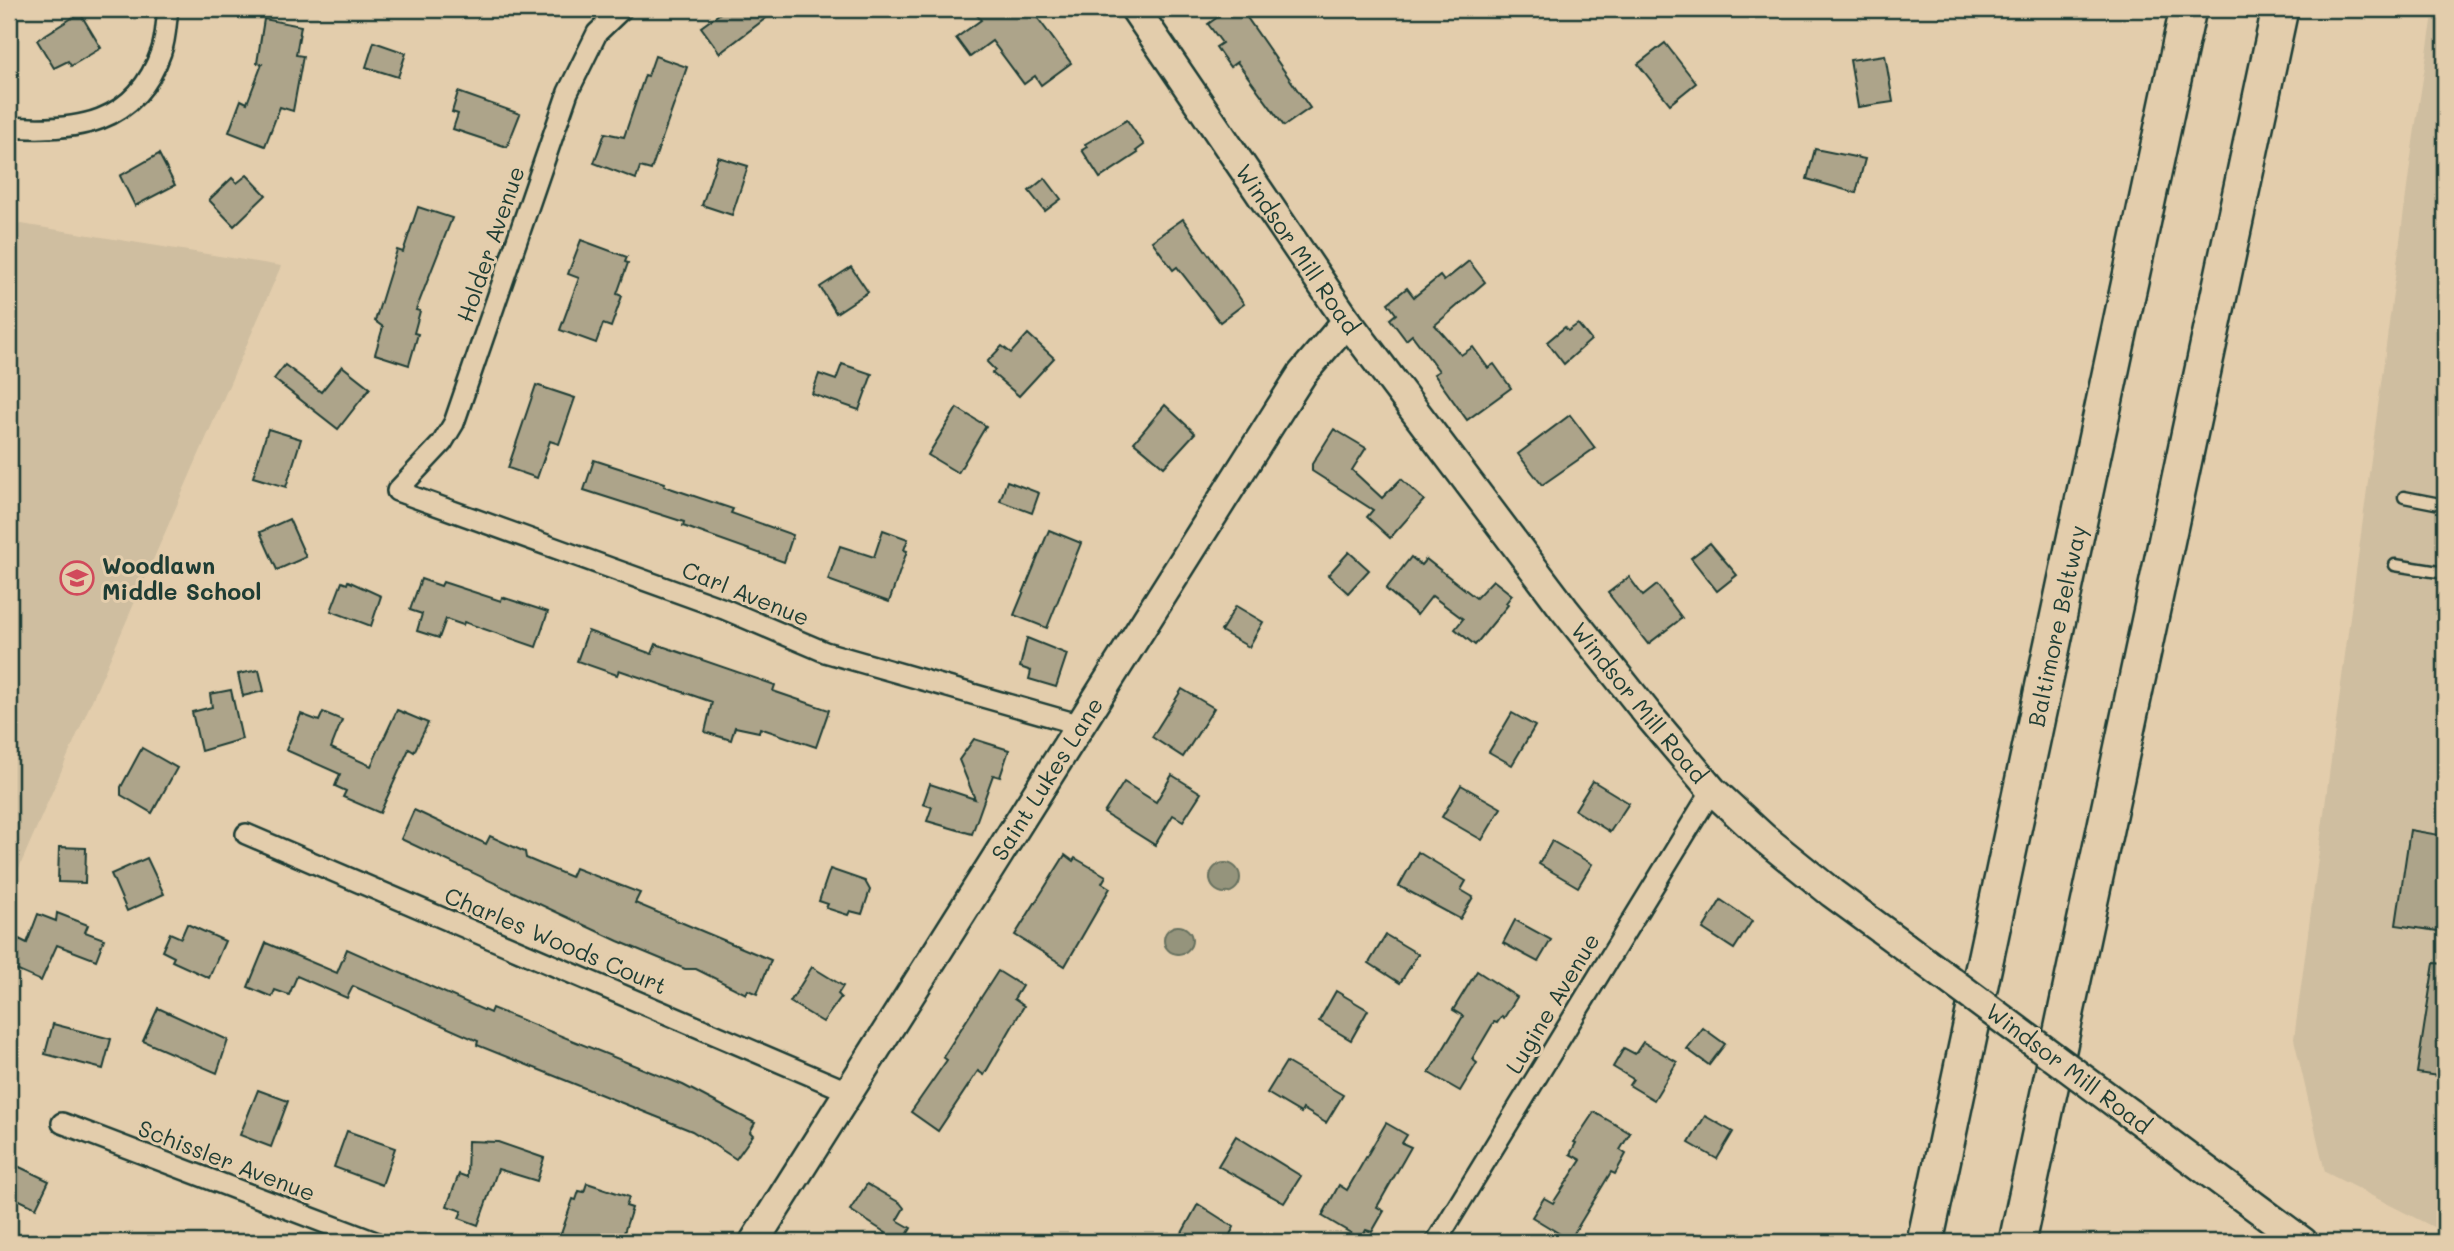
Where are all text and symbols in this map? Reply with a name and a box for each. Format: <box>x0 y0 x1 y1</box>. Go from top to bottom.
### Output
street label: Windsor Mill Road <box>1229 158 1367 340</box>
street label: Holder Avenue <box>449 162 531 326</box>
street label: Baltimore Beltway <box>2020 522 2093 729</box>
place label: Woodlawn Middle School <box>102 550 261 606</box>
street label: Carl Avenue <box>678 554 814 632</box>
school or university icon: Woodlawn Middle School <box>58 559 96 597</box>
street label: Windsor Mill Road <box>1565 615 1715 789</box>
street label: Saint Lukes Lane <box>984 691 1109 866</box>
street label: Charles Woods Court <box>440 880 672 1000</box>
street label: Lugine Avenue <box>1498 927 1606 1079</box>
street label: Windsor Mill Road <box>1980 996 2158 1140</box>
street label: Schissler Avenue <box>134 1112 320 1208</box>

